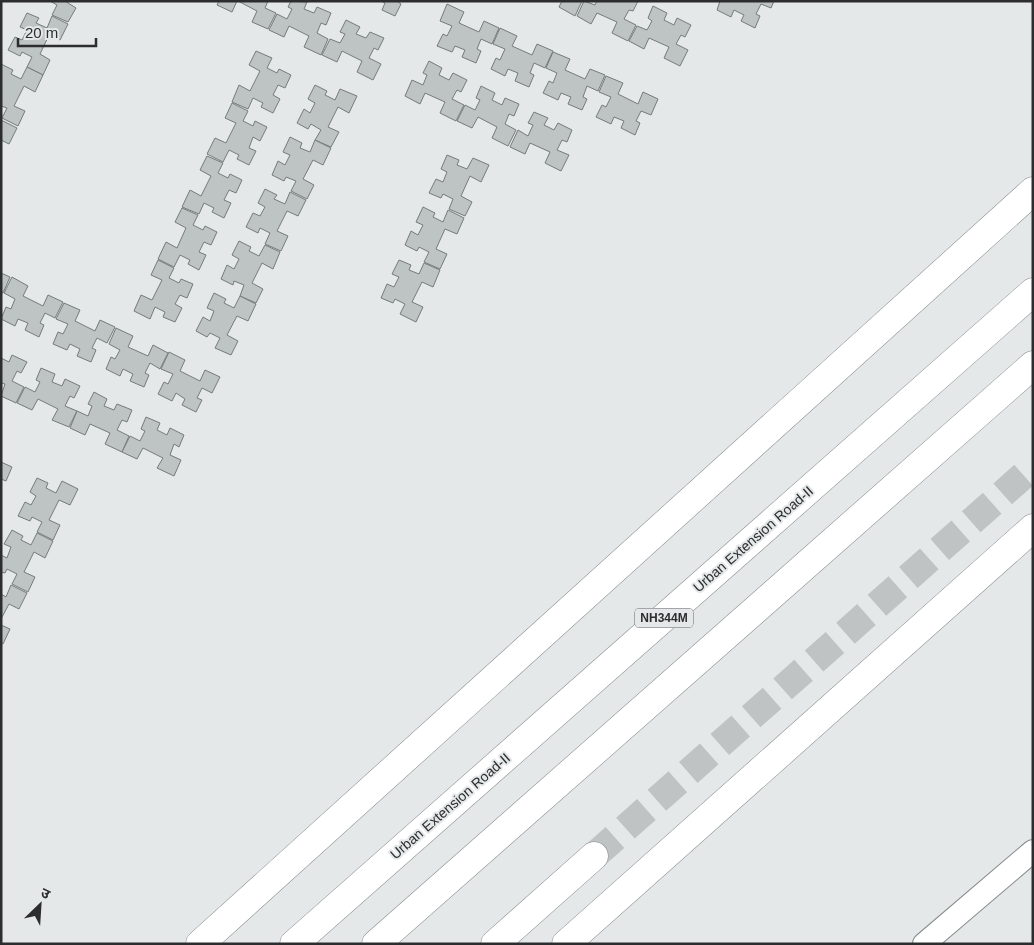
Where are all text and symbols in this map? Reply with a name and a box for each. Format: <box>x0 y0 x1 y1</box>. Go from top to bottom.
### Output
scale bar <box>18 15 95 47</box>
text: 20 m <box>25 24 58 41</box>
street label: Urban Extension Road-II <box>690 483 816 595</box>
road number: NH344M <box>635 608 693 628</box>
street label: Urban Extension Road-II <box>387 750 513 862</box>
north arrow <box>15 880 65 930</box>
text: उ <box>38 884 53 903</box>

